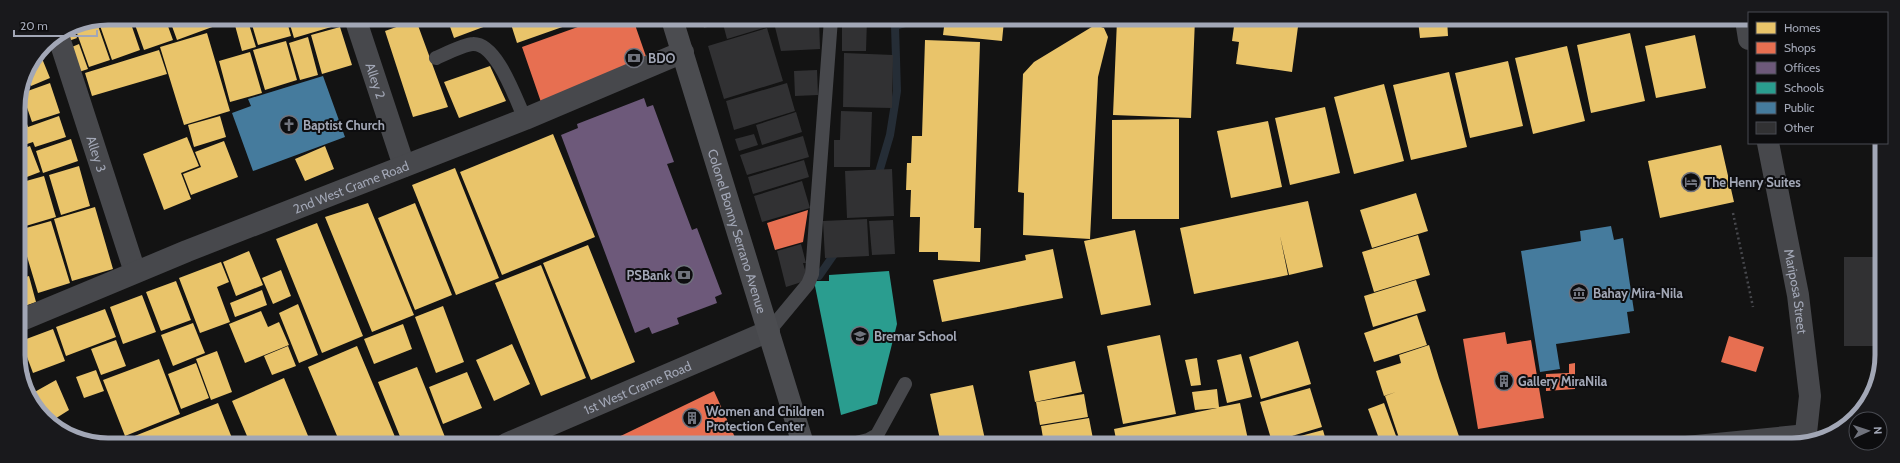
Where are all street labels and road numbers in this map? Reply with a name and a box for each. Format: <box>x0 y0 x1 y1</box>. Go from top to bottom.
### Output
street label: Alley 2 <box>362 61 389 101</box>
street label: Alley 3 <box>83 134 110 174</box>
street label: Colonel Bonny Serrano Avenue <box>705 147 770 316</box>
street label: 2nd West Crame Road <box>291 157 411 217</box>
street label: Mariposa Street <box>1781 247 1811 335</box>
street label: 1st West Crame Road <box>581 357 694 418</box>

